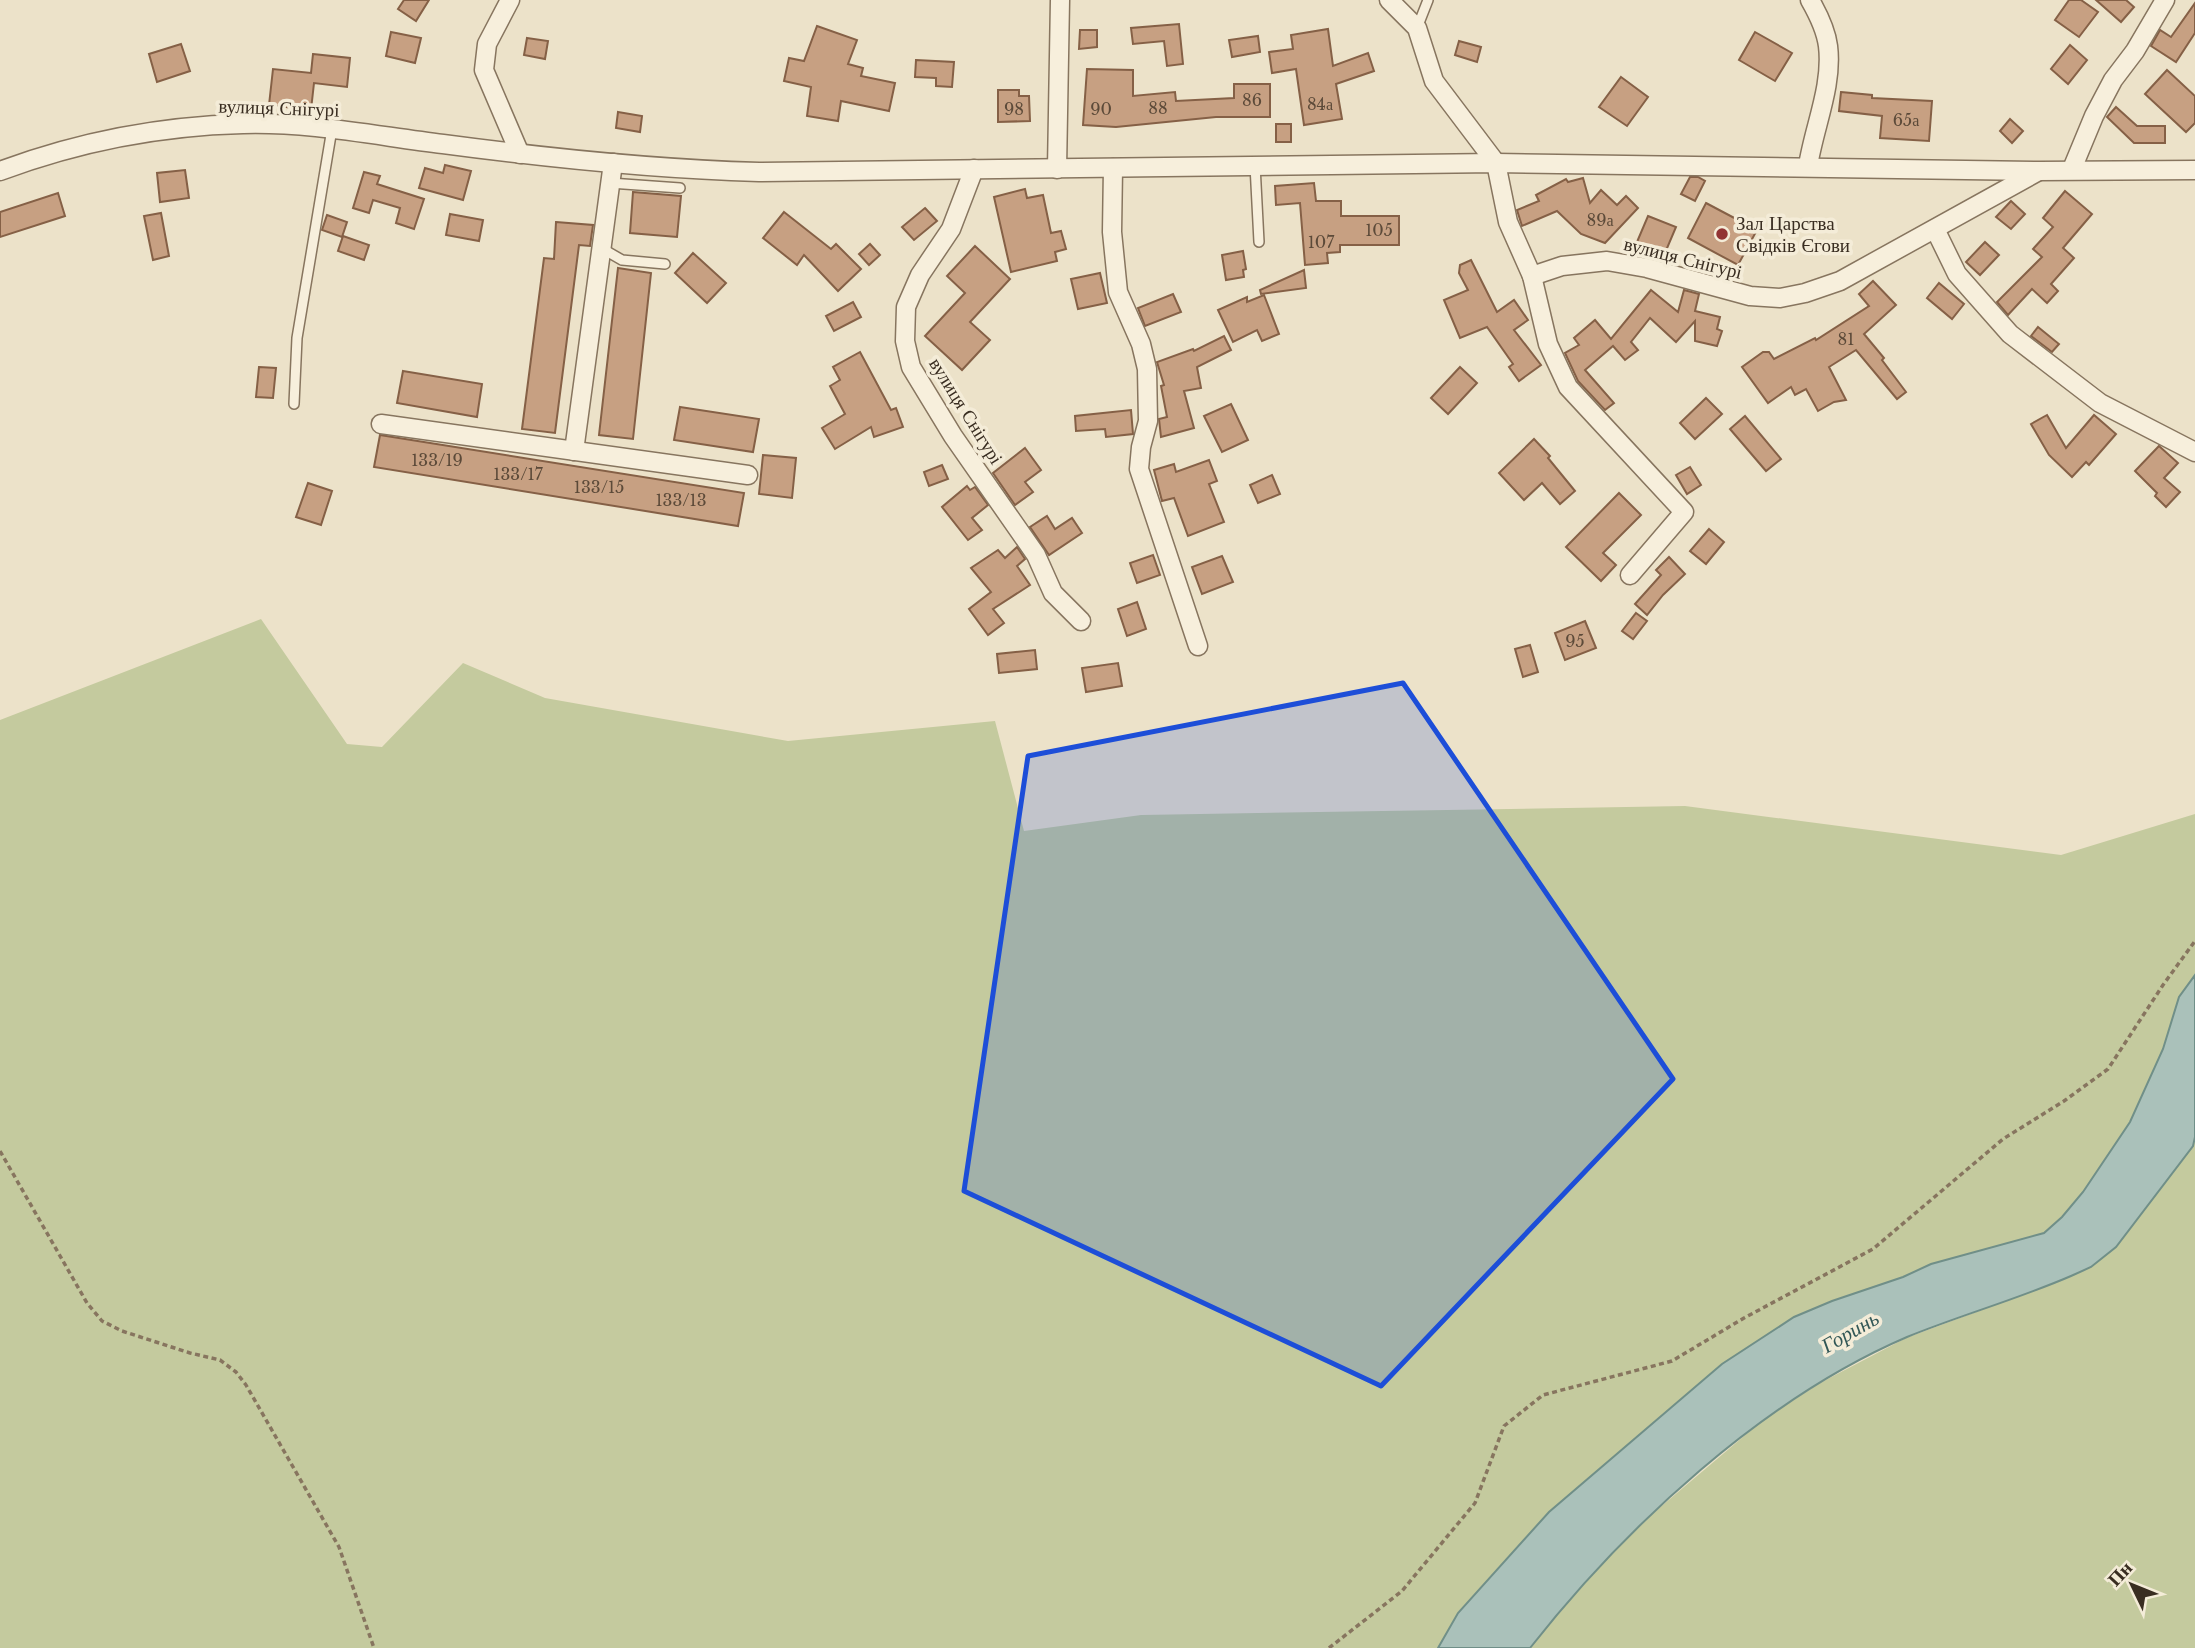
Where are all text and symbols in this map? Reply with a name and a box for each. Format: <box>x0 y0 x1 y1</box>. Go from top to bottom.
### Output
house number: 86 <box>1242 90 1262 110</box>
street label: вулиця Снігурі <box>218 94 340 122</box>
house number: 84а <box>1307 94 1333 114</box>
house number: 88 <box>1148 98 1168 118</box>
house number: 98 <box>1004 99 1024 119</box>
house number: 90 <box>1090 99 1112 119</box>
house number: 65а <box>1893 110 1919 130</box>
house number: 89а <box>1586 210 1614 230</box>
place label: Зал Царства Свідків Єгови <box>1736 212 1850 257</box>
house number: 105 <box>1365 220 1393 240</box>
marker: Зал Царства Свідків Єгови <box>1714 226 1730 242</box>
house number: 107 <box>1308 232 1335 252</box>
street label: вулиця Снігурі <box>1621 232 1745 284</box>
house number: 81 <box>1838 329 1854 349</box>
street label: вулиця Снігурі <box>924 354 1008 468</box>
house number: 133/19 <box>411 450 463 470</box>
house number: 133/17 <box>493 464 544 484</box>
house number: 133/15 <box>574 477 624 497</box>
house number: 133/13 <box>655 490 707 510</box>
house number: 95 <box>1565 631 1585 651</box>
water label: Горинь <box>1816 1305 1883 1359</box>
north arrow <box>2097 1550 2167 1620</box>
text: Пн <box>2103 1556 2137 1591</box>

